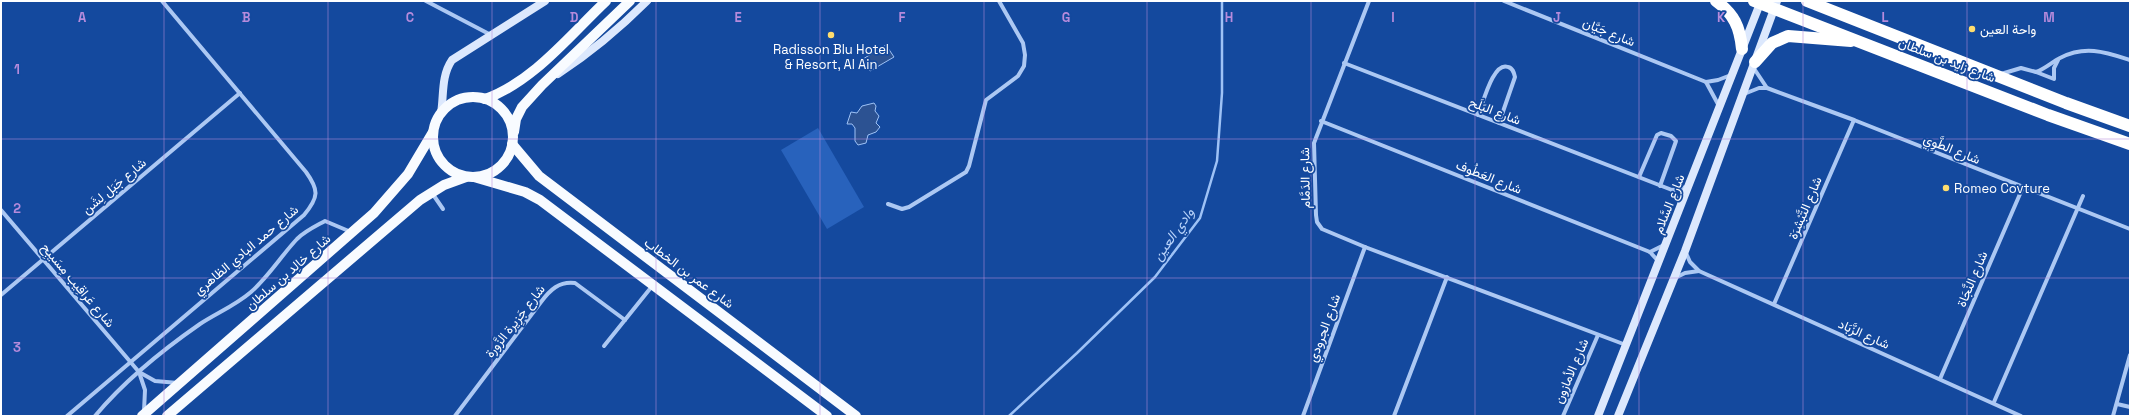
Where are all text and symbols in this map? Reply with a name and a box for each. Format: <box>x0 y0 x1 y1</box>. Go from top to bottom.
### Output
text: A <box>78 9 87 26</box>
text: B <box>242 9 251 26</box>
text: C <box>406 9 414 26</box>
text: D <box>570 9 579 26</box>
text: E <box>734 9 742 26</box>
text: F <box>899 9 906 26</box>
text: G <box>1062 9 1070 26</box>
text: H <box>1225 9 1233 26</box>
text: I <box>1391 9 1395 26</box>
text: J <box>1553 9 1561 26</box>
text: K <box>1717 9 1726 26</box>
text: L <box>1881 9 1889 26</box>
text: M <box>2043 9 2055 26</box>
street label: شارع جَيَّان <box>1580 14 1638 51</box>
place label: واحة العين <box>1980 21 2037 38</box>
marker: واحة العين <box>1967 24 1977 34</box>
marker: Radisson Blu Hotel & Resort, Al Ain <box>826 30 836 40</box>
street label: شارع زايد بن سلطان <box>1896 34 1998 87</box>
place label: Radisson Blu Hotel & Resort, Al Ain <box>773 41 889 73</box>
text: 1 <box>14 61 20 78</box>
street label: شارع البَلَح <box>1466 93 1523 130</box>
street label: شارع الطَّوِي <box>1920 130 1983 170</box>
street label: شارع الدَمَّام <box>1296 147 1315 209</box>
street label: شارع جَبَل لِشَن <box>78 154 150 219</box>
street label: شارع العَطُوف <box>1453 156 1524 199</box>
street label: شارع السَّلام <box>1649 172 1690 237</box>
street label: شارع التَّبْشِرَة <box>1784 174 1827 242</box>
place label: Romeo Covture <box>1954 180 2050 197</box>
marker: Romeo Covture <box>1941 183 1951 193</box>
text: 2 <box>13 200 21 217</box>
street label: شارع حمد البادي الظاهري <box>190 201 303 300</box>
water label: وادي العين <box>1148 203 1201 266</box>
street label: شارع خالِد بن سلطان <box>242 230 335 314</box>
street label: شارع عمر بن الخطاب <box>640 234 737 313</box>
street label: شارع عَراقِيب مِسَيبِح <box>36 239 118 332</box>
street label: شارع النَّجَاة <box>1953 249 1992 310</box>
street label: شارع جَزِيرة الزَّورة <box>481 281 551 362</box>
street label: شارع الجرودي <box>1304 292 1346 365</box>
street label: شارع الزَّبَاد <box>1835 315 1892 354</box>
street label: شارع الأمازون <box>1550 336 1593 406</box>
text: 3 <box>13 339 21 356</box>

